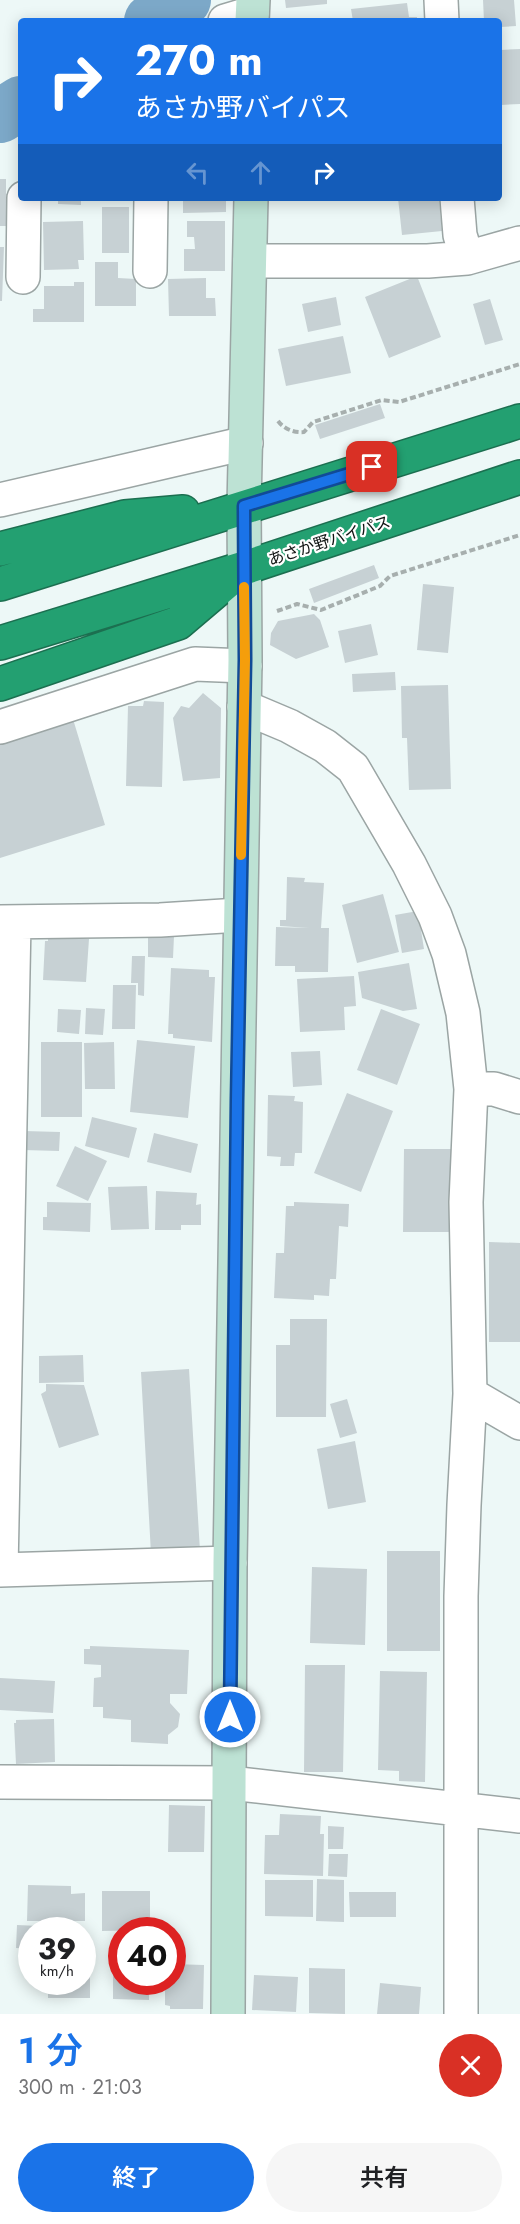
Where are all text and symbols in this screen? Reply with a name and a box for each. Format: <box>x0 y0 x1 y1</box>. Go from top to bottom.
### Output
text: 270 m <box>135 30 263 91</box>
icon: right <box>36 42 114 120</box>
text: あさか野バイパス <box>135 88 350 127</box>
icon: left <box>181 156 214 189</box>
icon: ahead <box>244 156 277 189</box>
icon: right <box>307 156 340 189</box>
pin <box>346 441 397 492</box>
icon: arrive <box>355 450 388 483</box>
street label: あさか野バイパス <box>265 510 393 571</box>
position arrow <box>198 1685 262 1749</box>
speed limit sign: 40 <box>108 1917 186 1995</box>
text: 39 <box>38 1927 76 1970</box>
text: km/h <box>40 1960 74 1982</box>
text: 1 分 <box>18 2024 82 2076</box>
button: close <box>439 2034 502 2097</box>
text: 300 m · 21:03 <box>18 2073 142 2102</box>
button: 終了 <box>18 2143 254 2212</box>
button: 共有 <box>266 2143 502 2212</box>

